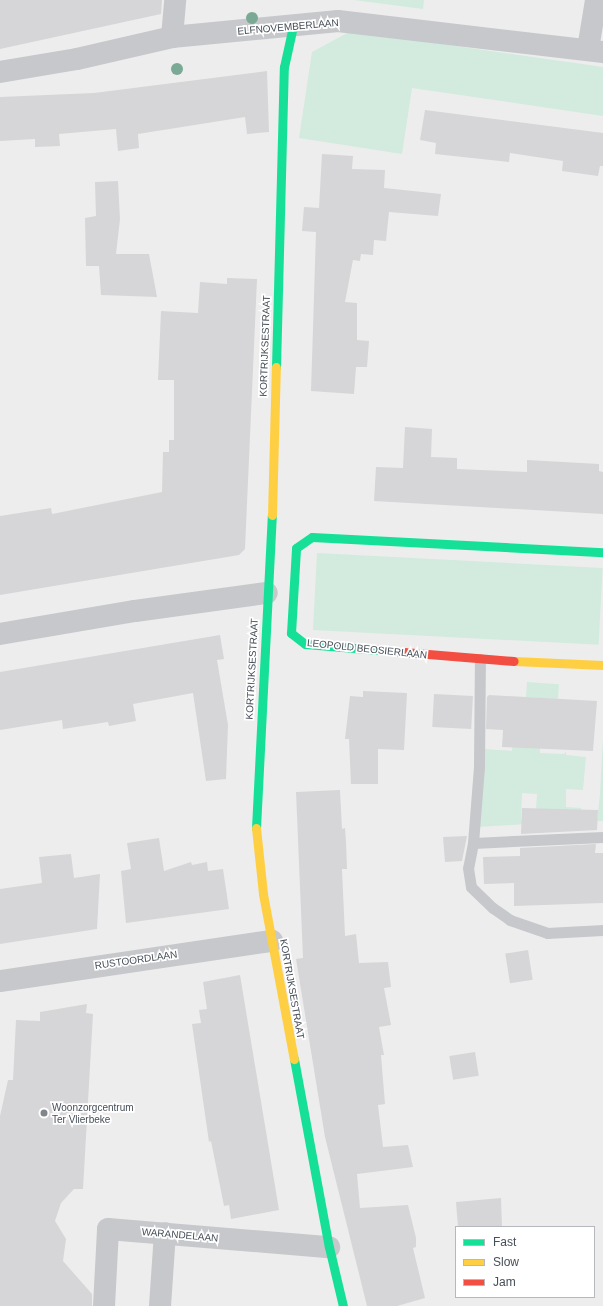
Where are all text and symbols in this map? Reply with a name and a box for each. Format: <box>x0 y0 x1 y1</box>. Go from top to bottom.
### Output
street label: ELFNOVEMBERLAAN <box>237 17 339 37</box>
street label: KORTRIJKSESTRAAT <box>257 295 273 397</box>
street label: KORTRIJKSESTRAAT <box>243 618 261 720</box>
street label: LEOPOLD BEOSIERLAAN <box>306 637 428 661</box>
street label: KORTRIJKSESTRAAT <box>277 938 307 1040</box>
street label: RUSTOORDLAAN <box>94 948 178 972</box>
place label: Woonzorgcentrum Ter Vlierbeke <box>52 1101 134 1124</box>
marker: Woonzorgcentrum Ter Vlierbeke <box>39 1108 49 1118</box>
street label: WARANDELAAN <box>141 1226 219 1244</box>
legend <box>455 1226 595 1298</box>
text: Fast <box>493 1235 516 1249</box>
text: Slow <box>493 1255 519 1269</box>
text: Jam <box>493 1275 516 1289</box>

